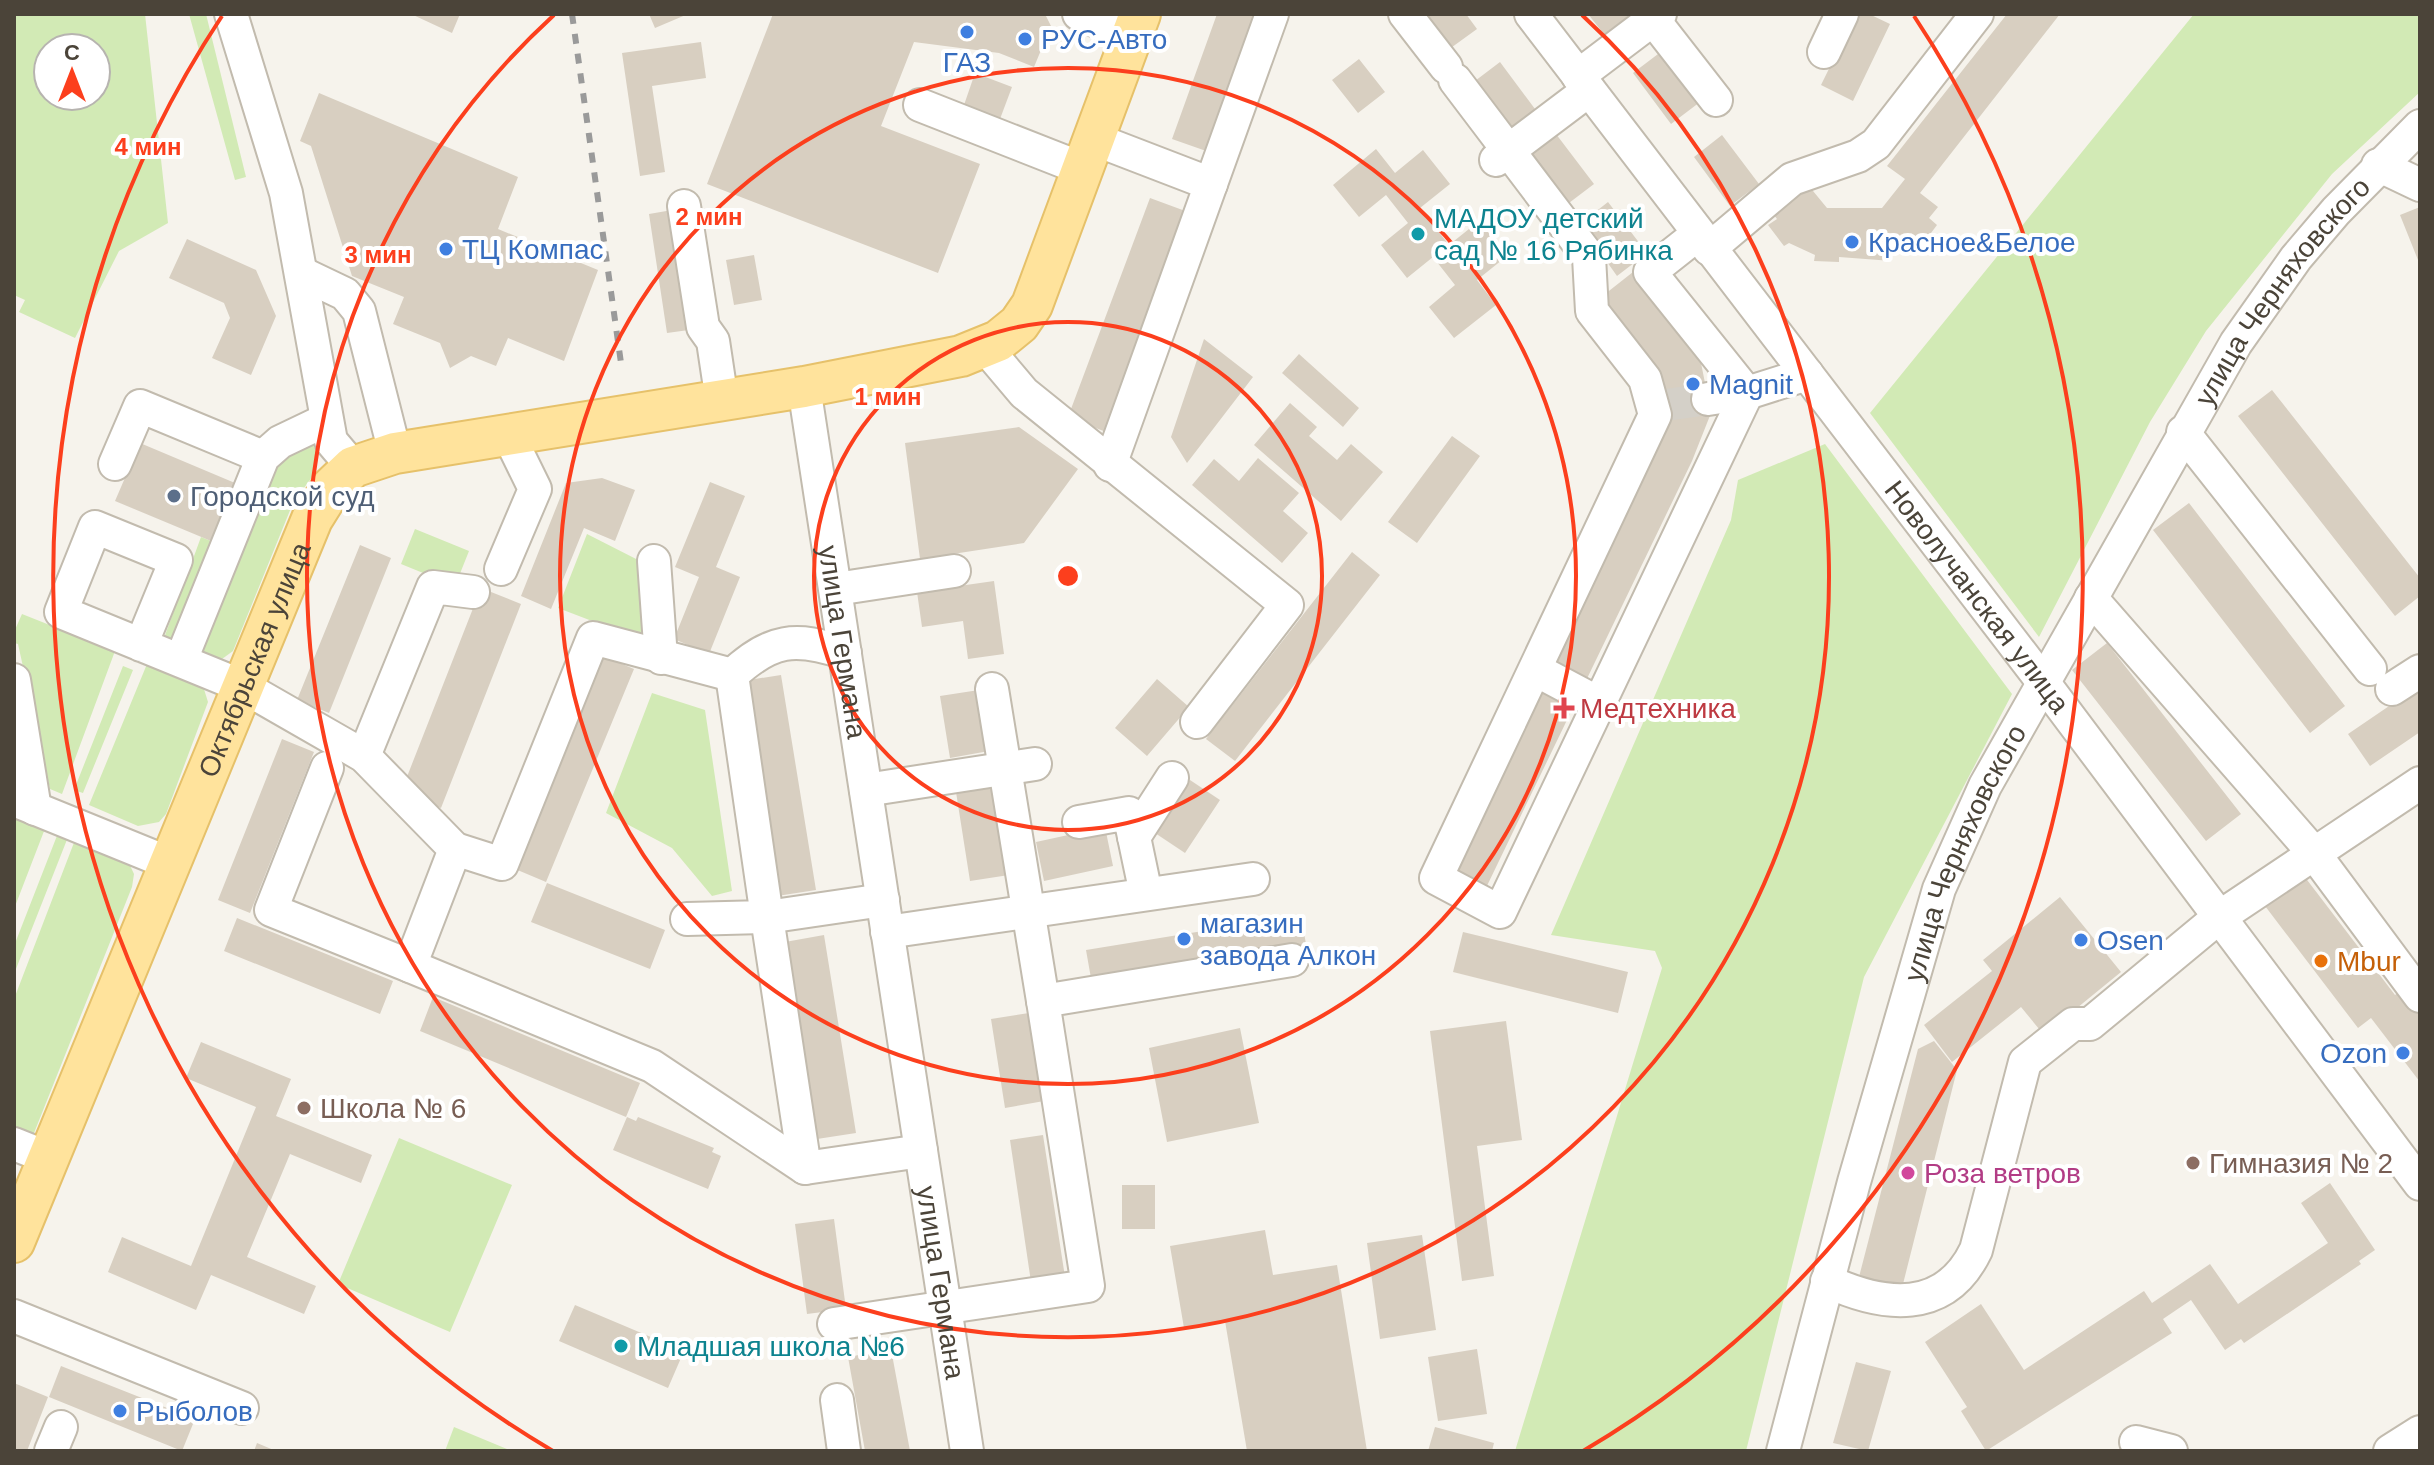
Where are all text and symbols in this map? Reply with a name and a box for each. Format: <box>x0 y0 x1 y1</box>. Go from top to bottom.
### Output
marker: ГАЗ <box>958 23 976 41</box>
place label: РУС-Авто <box>1041 24 1167 55</box>
marker: РУС-Авто <box>1016 30 1034 48</box>
north arrow <box>32 32 112 112</box>
text: С <box>64 40 80 65</box>
place label: ГАЗ <box>943 47 991 78</box>
text: 4 мин <box>114 133 182 160</box>
street label: улица Черняховского <box>2189 171 2376 411</box>
text: 2 мин <box>675 203 743 230</box>
place label: МАДОУ детский сад № 16 Рябинка <box>1434 203 1673 266</box>
marker: МАДОУ детский сад № 16 Рябинка <box>1409 225 1427 243</box>
place label: Красное&Белое <box>1868 227 2076 258</box>
marker: Красное&Белое <box>1843 233 1861 251</box>
place label: ТЦ Компас <box>462 234 603 265</box>
marker: ТЦ Компас <box>437 240 455 258</box>
text: 3 мин <box>344 241 412 268</box>
place label: Magnit <box>1709 369 1793 400</box>
marker: Magnit <box>1684 375 1702 393</box>
text: 1 мин <box>854 383 922 410</box>
street label: Новолучанская улица <box>1879 475 2076 719</box>
place label: Городской суд <box>190 481 375 512</box>
marker: Городской суд <box>165 487 183 505</box>
street label: Октябрьская улица <box>192 537 317 782</box>
street label: улица Германа <box>812 543 873 741</box>
centre of rings <box>1054 562 1082 590</box>
place label: Медтехника <box>1580 693 1736 724</box>
marker: Медтехника <box>1555 699 1573 717</box>
street label: улица Черняховского <box>1898 719 2032 985</box>
place label: магазин завода Алкон <box>1200 908 1376 971</box>
place label: Osen <box>2097 925 2164 956</box>
marker: магазин завода Алкон <box>1175 930 1193 948</box>
marker: Osen <box>2072 931 2090 949</box>
place label: Mbur <box>2337 946 2401 977</box>
marker: Mbur <box>2312 952 2330 970</box>
place label: Ozon <box>2320 1038 2387 1069</box>
marker: Ozon <box>2394 1044 2412 1062</box>
place label: Школа № 6 <box>320 1093 466 1124</box>
marker: Школа № 6 <box>295 1099 313 1117</box>
place label: Гимназия № 2 <box>2209 1148 2393 1179</box>
marker: Гимназия № 2 <box>2184 1154 2202 1172</box>
place label: Роза ветров <box>1924 1158 2081 1189</box>
marker: Роза ветров <box>1899 1164 1917 1182</box>
street label: улица Германа <box>911 1184 971 1382</box>
place label: Младшая школа №6 <box>637 1331 905 1362</box>
marker: Младшая школа №6 <box>612 1337 630 1355</box>
place label: Рыболов <box>136 1396 253 1427</box>
marker: Рыболов <box>111 1402 129 1420</box>

